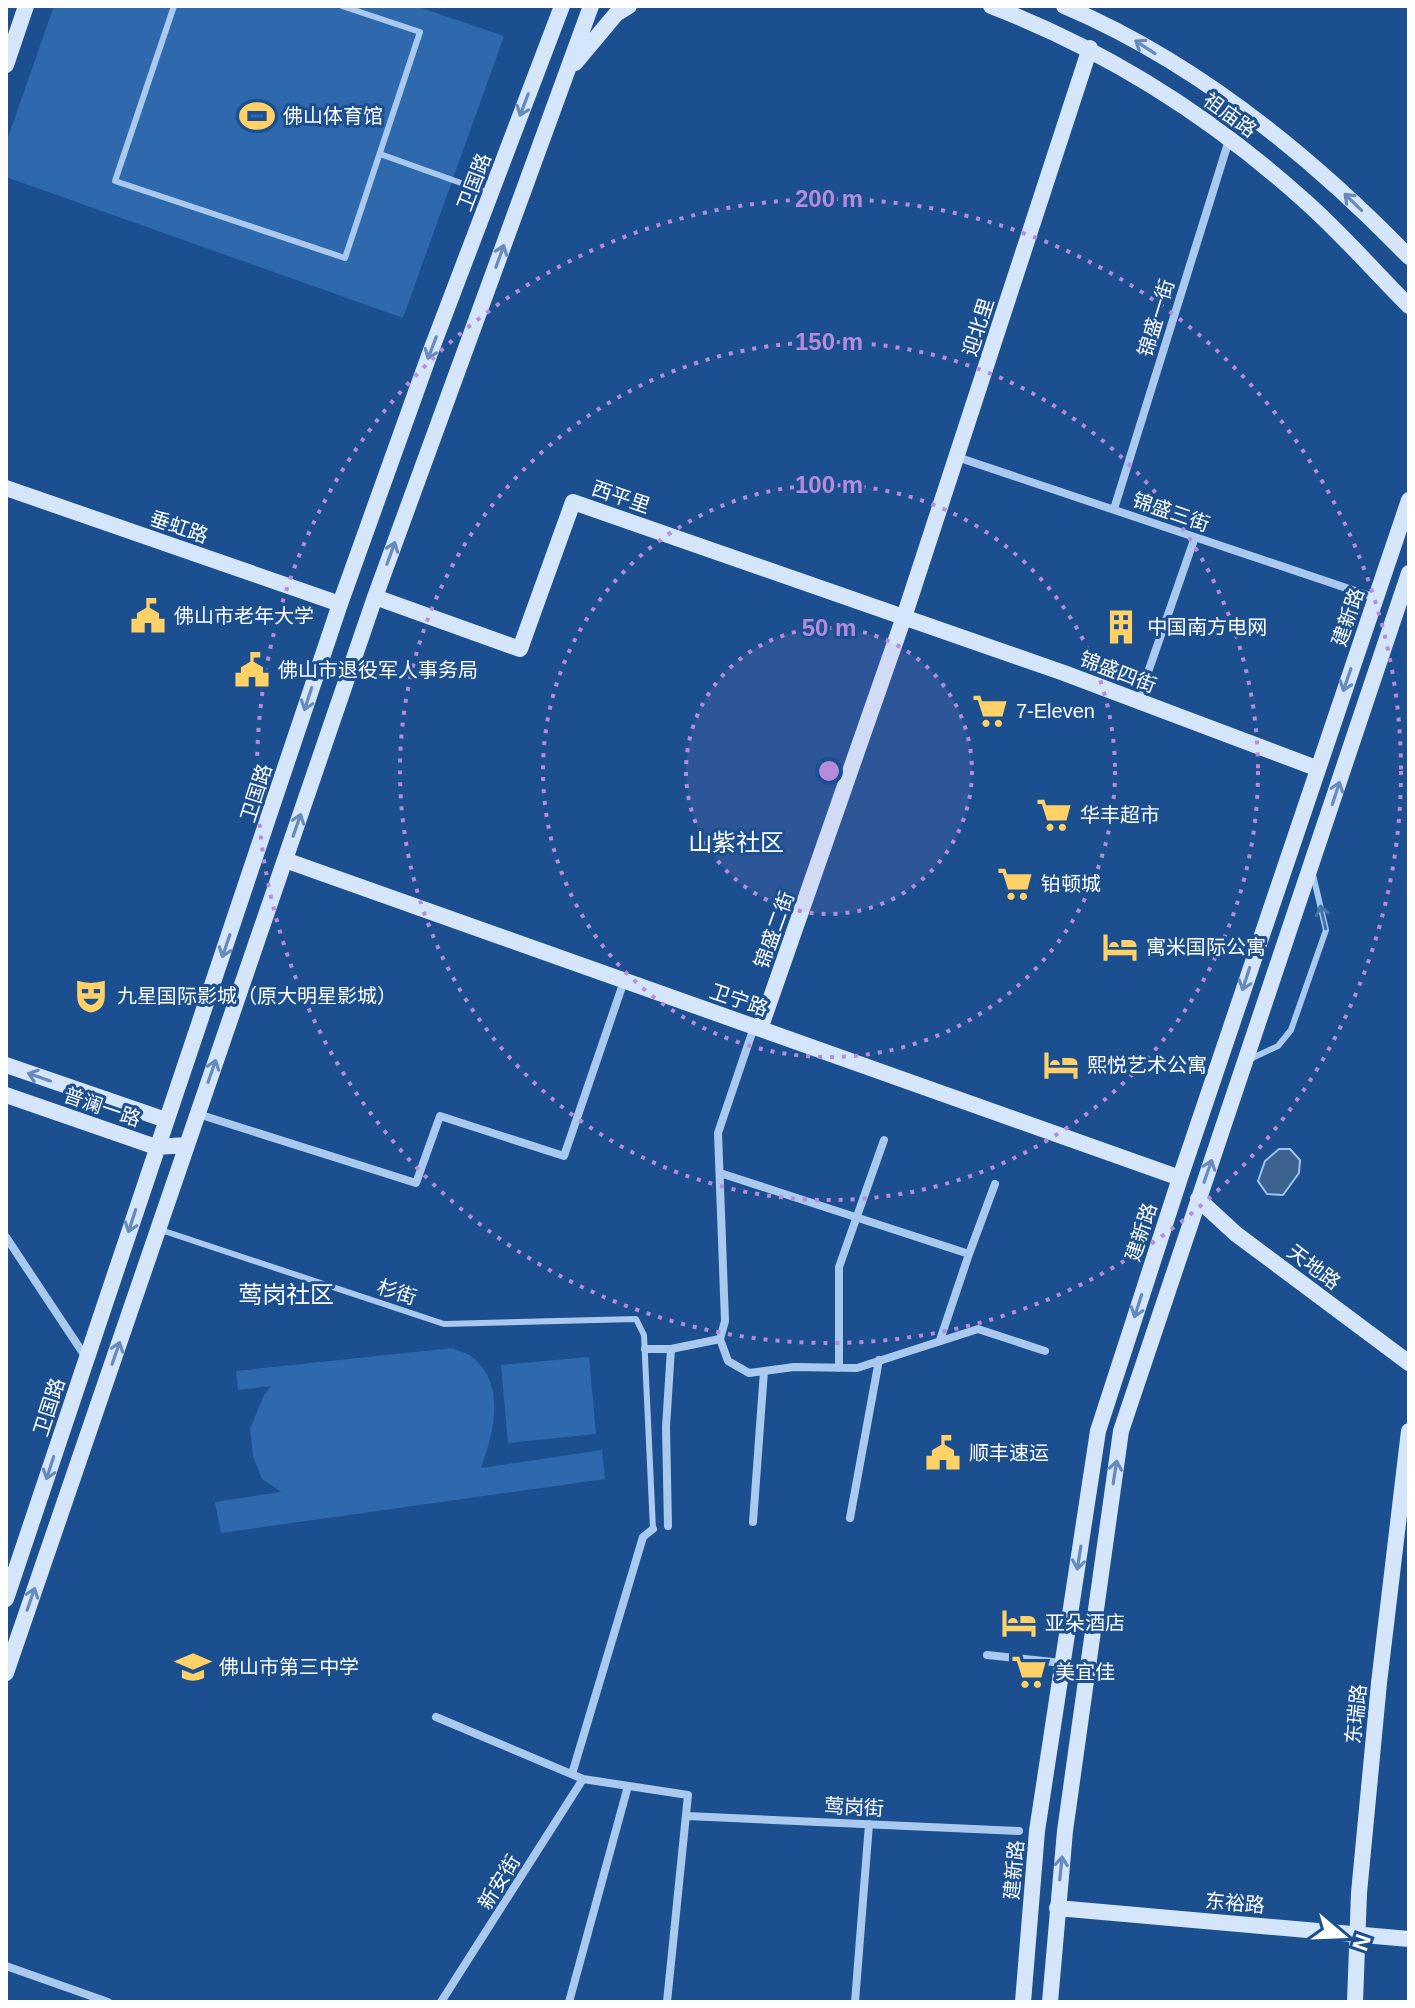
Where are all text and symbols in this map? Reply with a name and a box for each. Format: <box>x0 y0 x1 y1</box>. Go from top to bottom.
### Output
one-way arrow <box>1134 39 1157 55</box>
street label: 祖庙路 <box>1199 88 1261 142</box>
one-way arrow <box>516 92 531 117</box>
sports icon: 佛山体育馆 <box>238 97 276 135</box>
place label: 佛山体育馆 <box>283 105 383 127</box>
street label: 卫国路 <box>453 150 495 214</box>
text: 200 m <box>795 185 863 212</box>
one-way arrow <box>1343 193 1363 212</box>
one-way arrow <box>494 245 508 269</box>
street label: 锦盛一街 <box>1134 277 1178 359</box>
street label: 迎北里 <box>958 295 998 359</box>
text: 150 m <box>795 328 863 355</box>
one-way arrow <box>424 335 438 360</box>
text: 100 m <box>795 471 863 498</box>
street label: 西平里 <box>589 477 653 517</box>
street label: 锦盛三街 <box>1130 489 1212 535</box>
street label: 垂虹路 <box>147 507 211 547</box>
one-way arrow <box>385 541 399 566</box>
street label: 建新路 <box>1328 585 1368 649</box>
public building icon: 佛山市老年大学 <box>129 597 167 635</box>
place label: 佛山市老年大学 <box>174 605 314 627</box>
building icon: 中国南方电网 <box>1102 608 1140 646</box>
text: 50 m <box>802 614 856 641</box>
place label: 中国南方电网 <box>1147 616 1267 638</box>
street label: 锦盛四街 <box>1077 647 1159 697</box>
public building icon: 佛山市退役军人事务局 <box>233 651 271 689</box>
place label: 佛山市退役军人事务局 <box>278 659 478 681</box>
one-way arrow <box>1339 667 1354 692</box>
one-way arrow <box>300 686 315 711</box>
supermarket icon: 7-Eleven <box>971 692 1009 730</box>
place label: 7-Eleven <box>1016 700 1095 722</box>
centre of rings <box>815 757 843 785</box>
street label: 卫国路 <box>236 761 276 825</box>
one-way arrow <box>1329 781 1344 806</box>
supermarket icon: 华丰超市 <box>1035 796 1073 834</box>
place label: 华丰超市 <box>1080 804 1160 826</box>
one-way arrow <box>290 813 305 838</box>
district label: 山紫社区 <box>688 829 784 856</box>
supermarket icon: 铂顿城 <box>996 865 1034 903</box>
place label: 铂顿城 <box>1041 873 1101 895</box>
street label: 锦盛二街 <box>750 889 798 971</box>
one-way arrow <box>1315 904 1330 930</box>
hotel icon: 寓米国际公寓 <box>1101 928 1139 966</box>
one-way arrow <box>217 933 232 958</box>
place label: 寓米国际公寓 <box>1146 936 1266 958</box>
one-way arrow <box>1238 966 1252 991</box>
theatre icon: 九星国际影城（原大明星影城） <box>72 977 110 1015</box>
street label: 卫宁路 <box>707 980 771 1020</box>
place label: 九星国际影城（原大明星影城） <box>117 985 397 1007</box>
hotel icon: 熙悦艺术公寓 <box>1042 1046 1080 1084</box>
place label: 熙悦艺术公寓 <box>1087 1054 1207 1076</box>
one-way arrow <box>206 1059 221 1084</box>
one-way arrow <box>27 1068 52 1083</box>
street label: 普澜一路 <box>61 1084 143 1130</box>
one-way arrow <box>1201 1158 1216 1183</box>
street label: 建新路 <box>1121 1200 1161 1264</box>
one-way arrow <box>123 1209 138 1234</box>
street label: 天地路 <box>1283 1240 1345 1294</box>
street label: 杉街 <box>375 1275 419 1309</box>
district label: 莺岗社区 <box>238 1281 334 1308</box>
one-way arrow <box>1130 1293 1145 1318</box>
one-way arrow <box>109 1341 124 1366</box>
street label: 卫国路 <box>29 1375 69 1439</box>
public building icon: 顺丰速运 <box>924 1434 962 1472</box>
place label: 顺丰速运 <box>969 1442 1049 1464</box>
one-way arrow <box>41 1455 56 1480</box>
one-way arrow <box>1108 1460 1123 1485</box>
one-way arrow <box>1071 1545 1086 1570</box>
one-way arrow <box>25 1587 40 1612</box>
hotel icon: 亚朵酒店 <box>1000 1604 1038 1642</box>
place label: 亚朵酒店 <box>1045 1612 1125 1634</box>
school or university icon: 佛山市第三中学 <box>174 1648 212 1686</box>
supermarket icon: 美宜佳 <box>1010 1653 1048 1691</box>
place label: 佛山市第三中学 <box>219 1656 359 1678</box>
place label: 美宜佳 <box>1055 1661 1115 1683</box>
street label: 东瑞路 <box>1342 1683 1370 1745</box>
street label: 莺岗街 <box>823 1794 885 1820</box>
street label: 建新路 <box>1000 1839 1028 1901</box>
street label: 新安街 <box>474 1851 524 1913</box>
one-way arrow <box>1053 1856 1068 1882</box>
street label: 东裕路 <box>1204 1889 1266 1917</box>
north arrow <box>1303 1896 1383 1976</box>
text: N <box>1347 1931 1376 1954</box>

